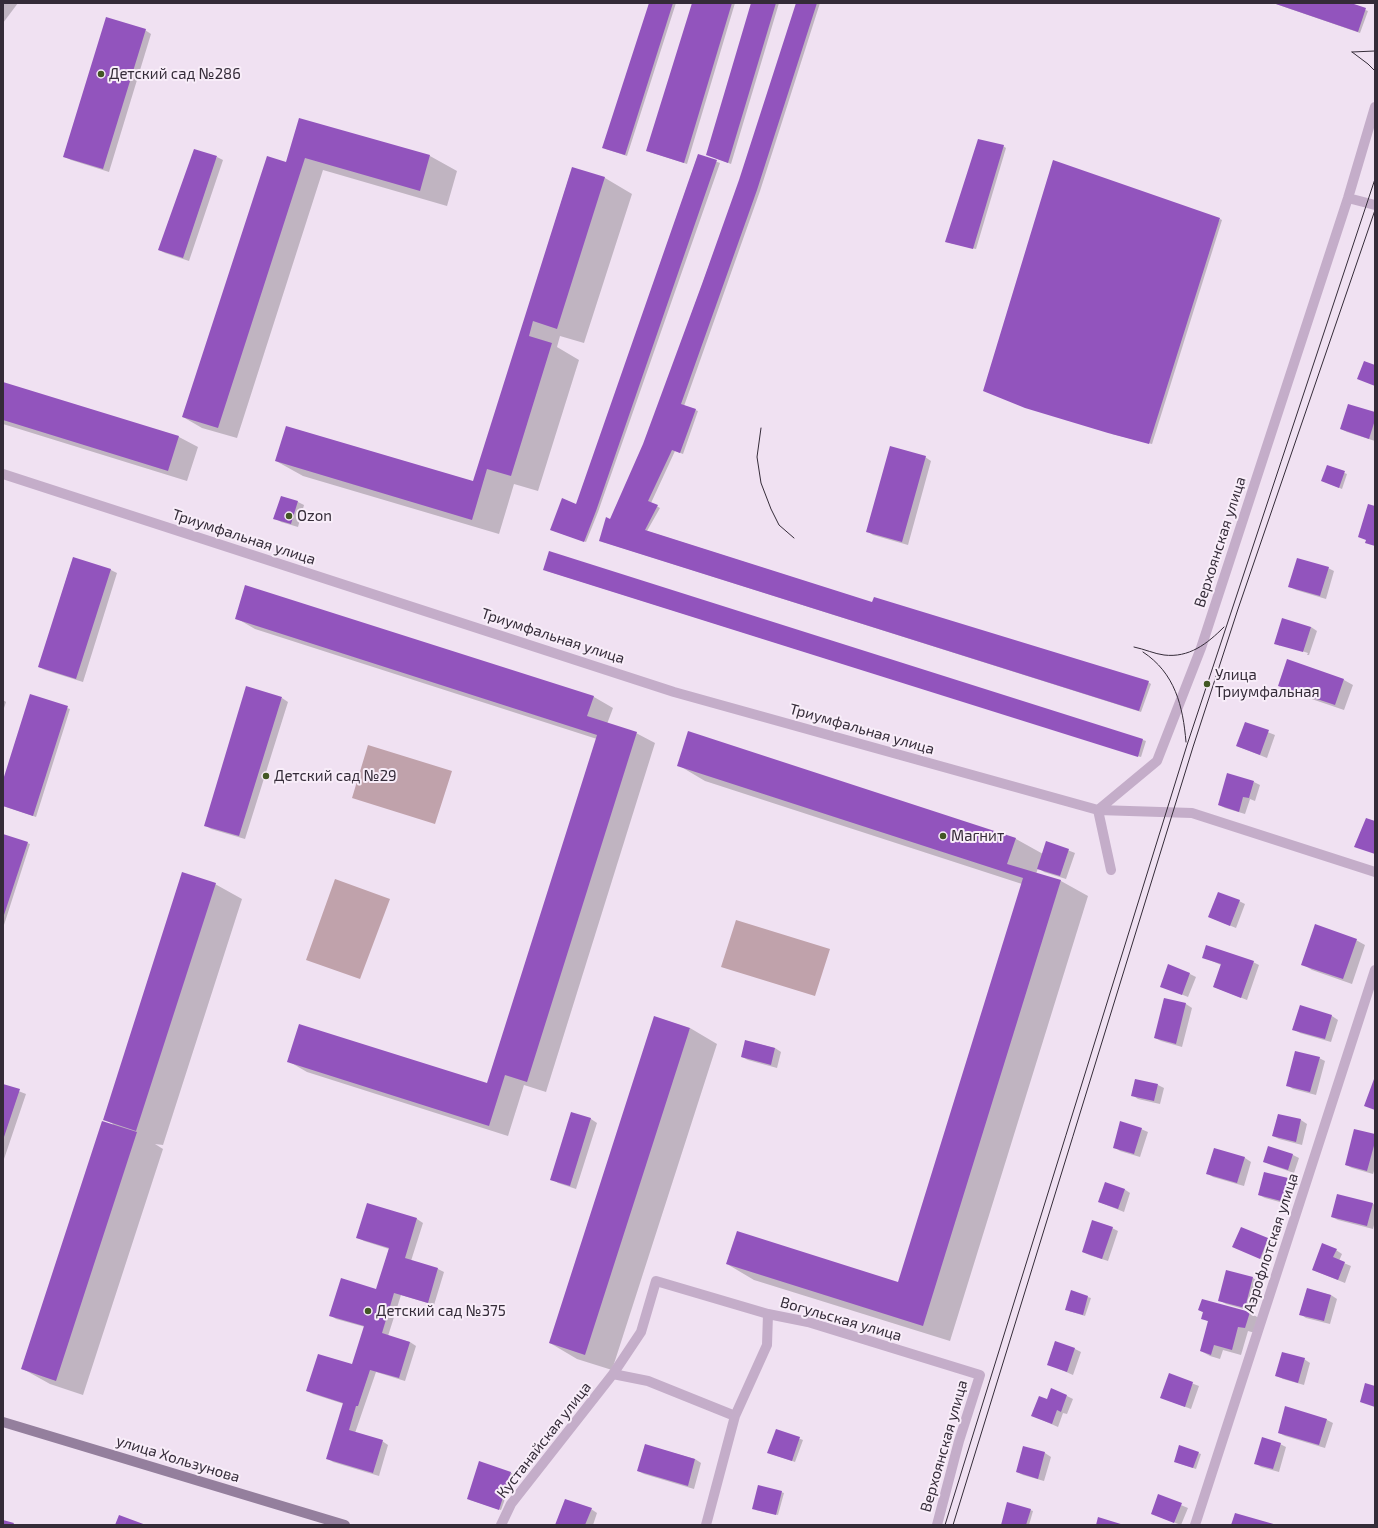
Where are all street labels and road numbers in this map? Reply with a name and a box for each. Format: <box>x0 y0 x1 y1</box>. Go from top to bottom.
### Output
street label: Верхоянская улица <box>1190 474 1250 610</box>
street label: Триумфальная улица <box>170 505 318 569</box>
street label: Триумфальная улица <box>479 604 627 668</box>
street label: Триумфальная улица <box>788 700 936 758</box>
street label: Аэрофлотская улица <box>1240 1171 1302 1315</box>
street label: Вогульская улица <box>778 1293 904 1345</box>
street label: Кустанайская улица <box>493 1378 595 1502</box>
street label: Верхоянская улица <box>917 1378 971 1514</box>
street label: улица Хользунова <box>114 1432 242 1486</box>

